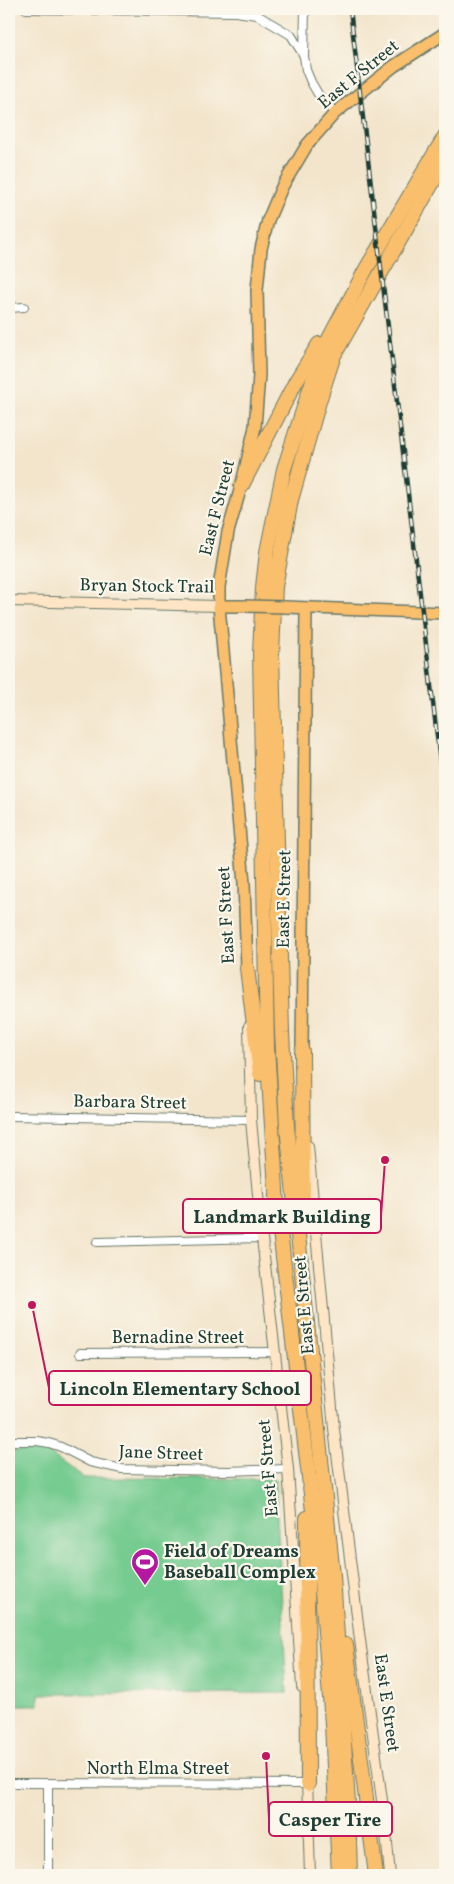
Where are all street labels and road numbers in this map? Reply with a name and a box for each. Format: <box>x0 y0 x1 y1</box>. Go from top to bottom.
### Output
street label: East F Street <box>313 34 405 116</box>
street label: East F Street <box>194 457 242 559</box>
street label: Bryan Stock Trail <box>79 573 215 601</box>
street label: East E Street <box>272 849 298 949</box>
street label: East F Street <box>212 865 242 965</box>
street label: Barbara Street <box>73 1090 187 1116</box>
street label: East E Street <box>288 1255 322 1355</box>
street label: Bernadine Street <box>112 1326 244 1351</box>
street label: East F Street <box>252 1418 286 1518</box>
street label: Jane Street <box>118 1440 204 1468</box>
street label: East E Street <box>367 1652 405 1754</box>
street label: North Elma Street <box>87 1757 230 1782</box>

